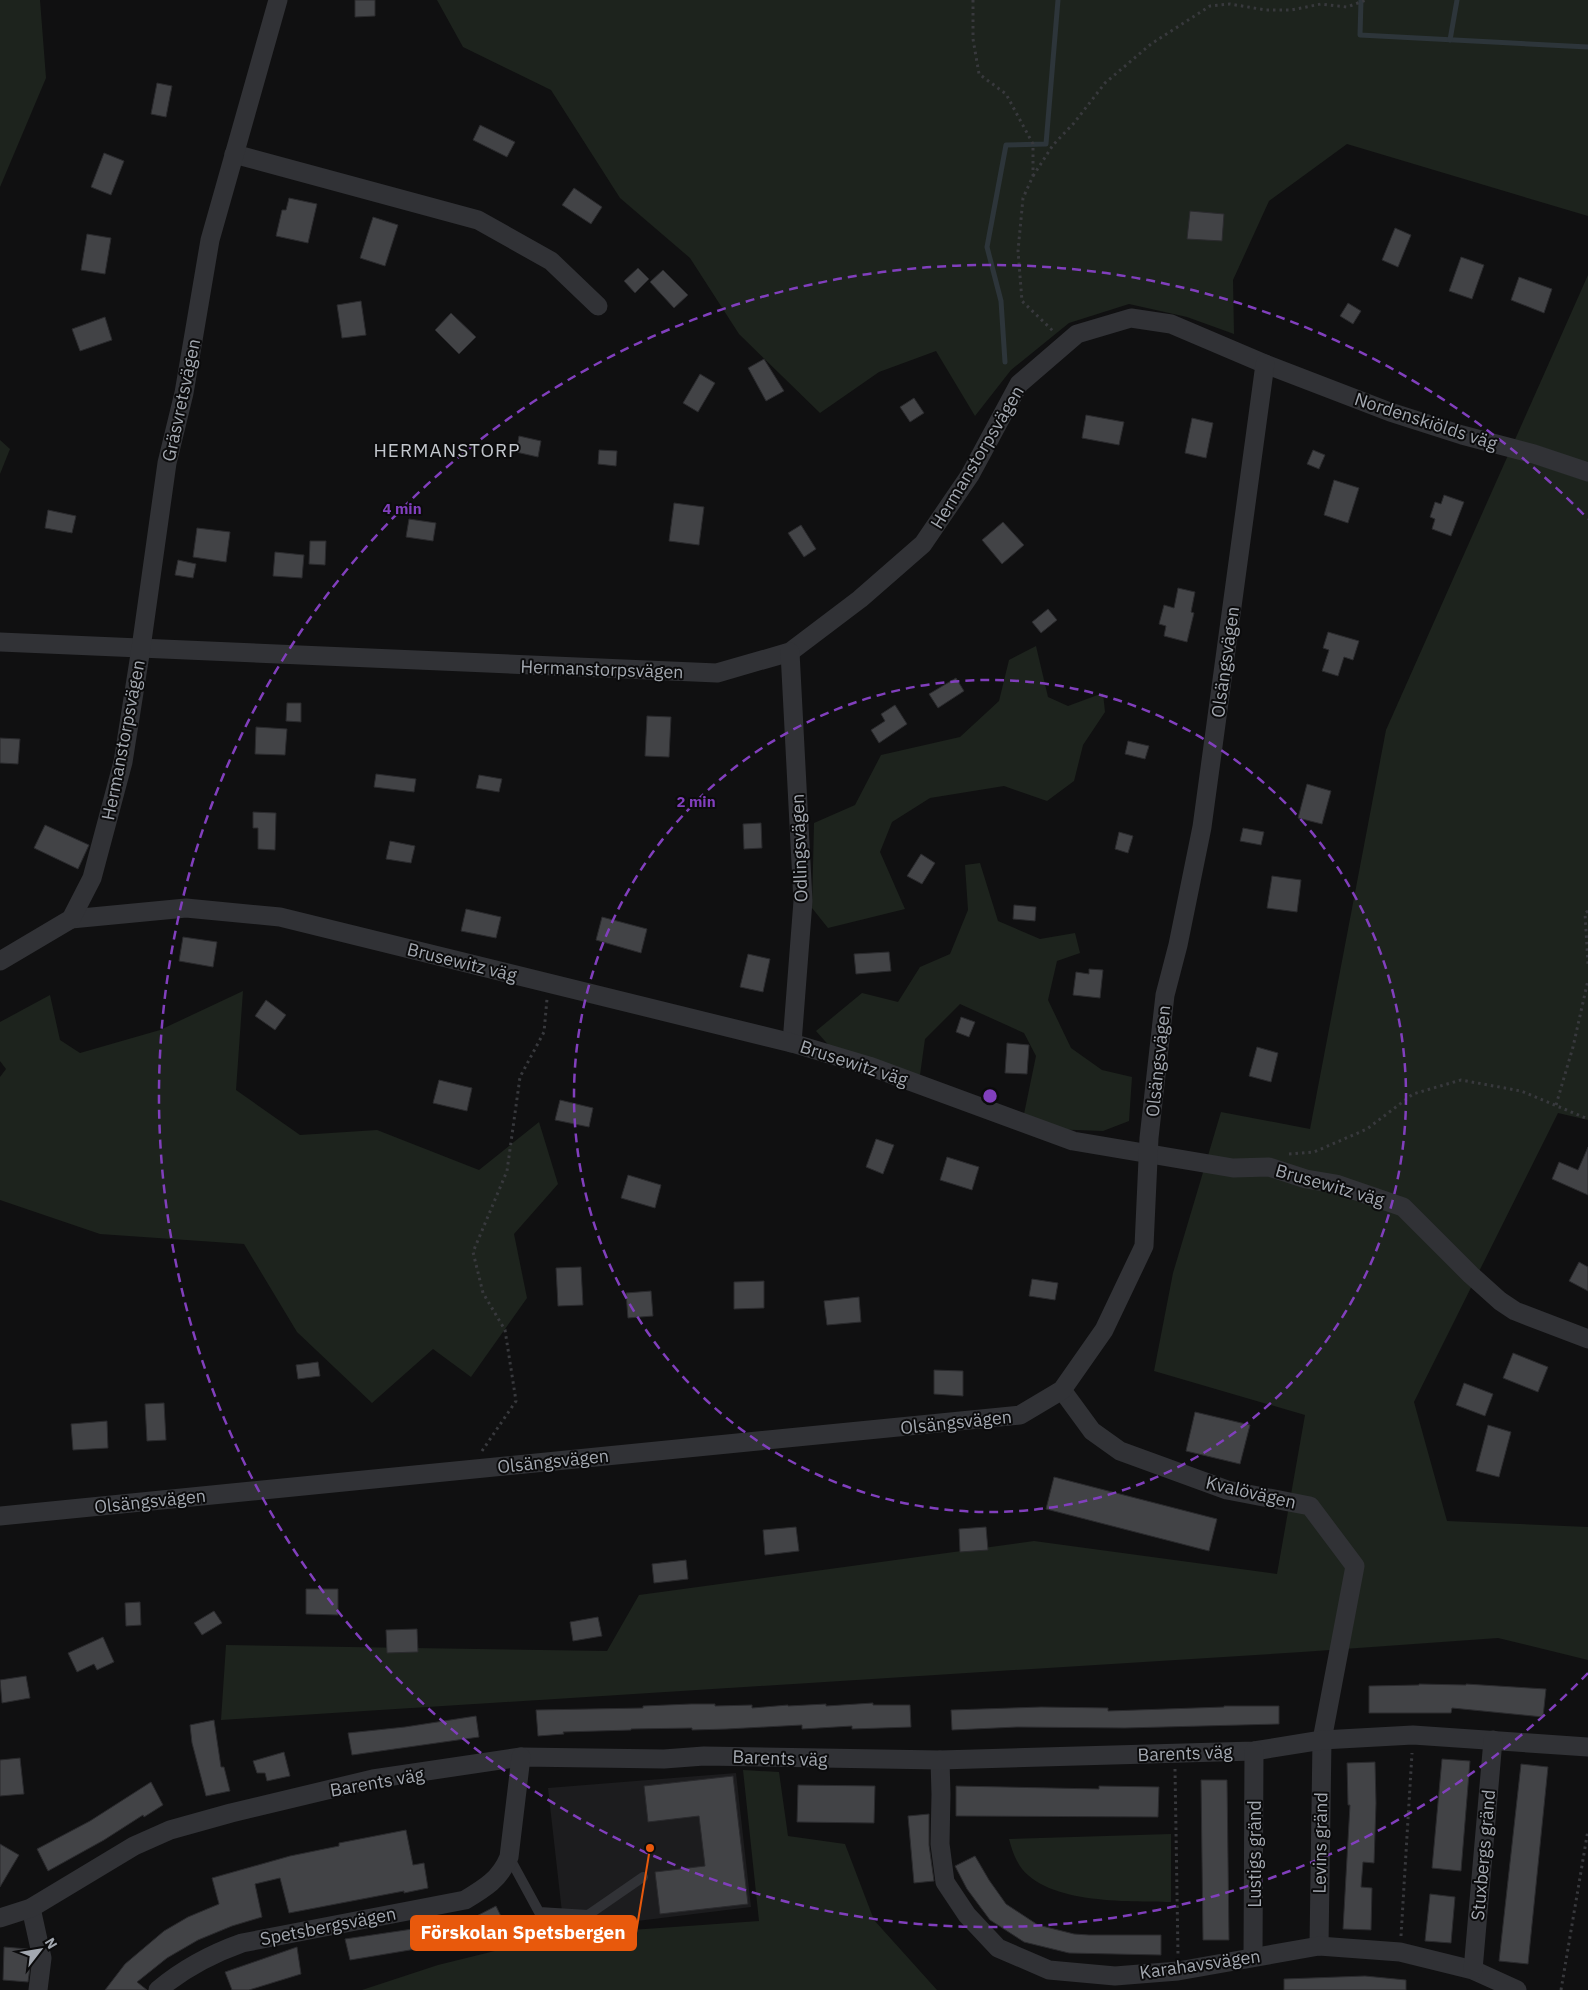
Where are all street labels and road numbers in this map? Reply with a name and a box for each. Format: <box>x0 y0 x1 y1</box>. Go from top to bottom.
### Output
street label: Gräsvretsvägen <box>157 336 205 464</box>
street label: Hermanstorpsvägen <box>925 381 1029 533</box>
street label: Nordenskiölds väg <box>1352 387 1501 455</box>
street label: Olsängsvägen <box>1206 605 1244 719</box>
street label: Hermanstorpsvägen <box>520 655 684 683</box>
street label: Hermanstorpsvägen <box>96 658 150 822</box>
street label: Odlingsvägen <box>786 793 812 903</box>
street label: Brusewitz väg <box>405 937 520 987</box>
street label: Olsängsvägen <box>1141 1004 1175 1118</box>
street label: Brusewitz väg <box>797 1035 911 1091</box>
street label: Brusewitz väg <box>1273 1158 1388 1212</box>
street label: Olsängsvägen <box>899 1405 1013 1439</box>
street label: Olsängsvägen <box>496 1444 610 1478</box>
street label: Kvalövägen <box>1204 1470 1298 1514</box>
street label: Olsängsvägen <box>93 1484 207 1518</box>
street label: Barents väg <box>1137 1740 1233 1766</box>
street label: Barents väg <box>732 1745 828 1771</box>
street label: Barents väg <box>328 1762 426 1802</box>
street label: Stuxbergs gränd <box>1466 1789 1500 1921</box>
street label: Levins gränd <box>1308 1792 1332 1894</box>
street label: Lustigs gränd <box>1243 1800 1266 1908</box>
street label: Spetsbergsvägen <box>258 1902 398 1950</box>
street label: Karahavsvägen <box>1138 1944 1262 1984</box>

